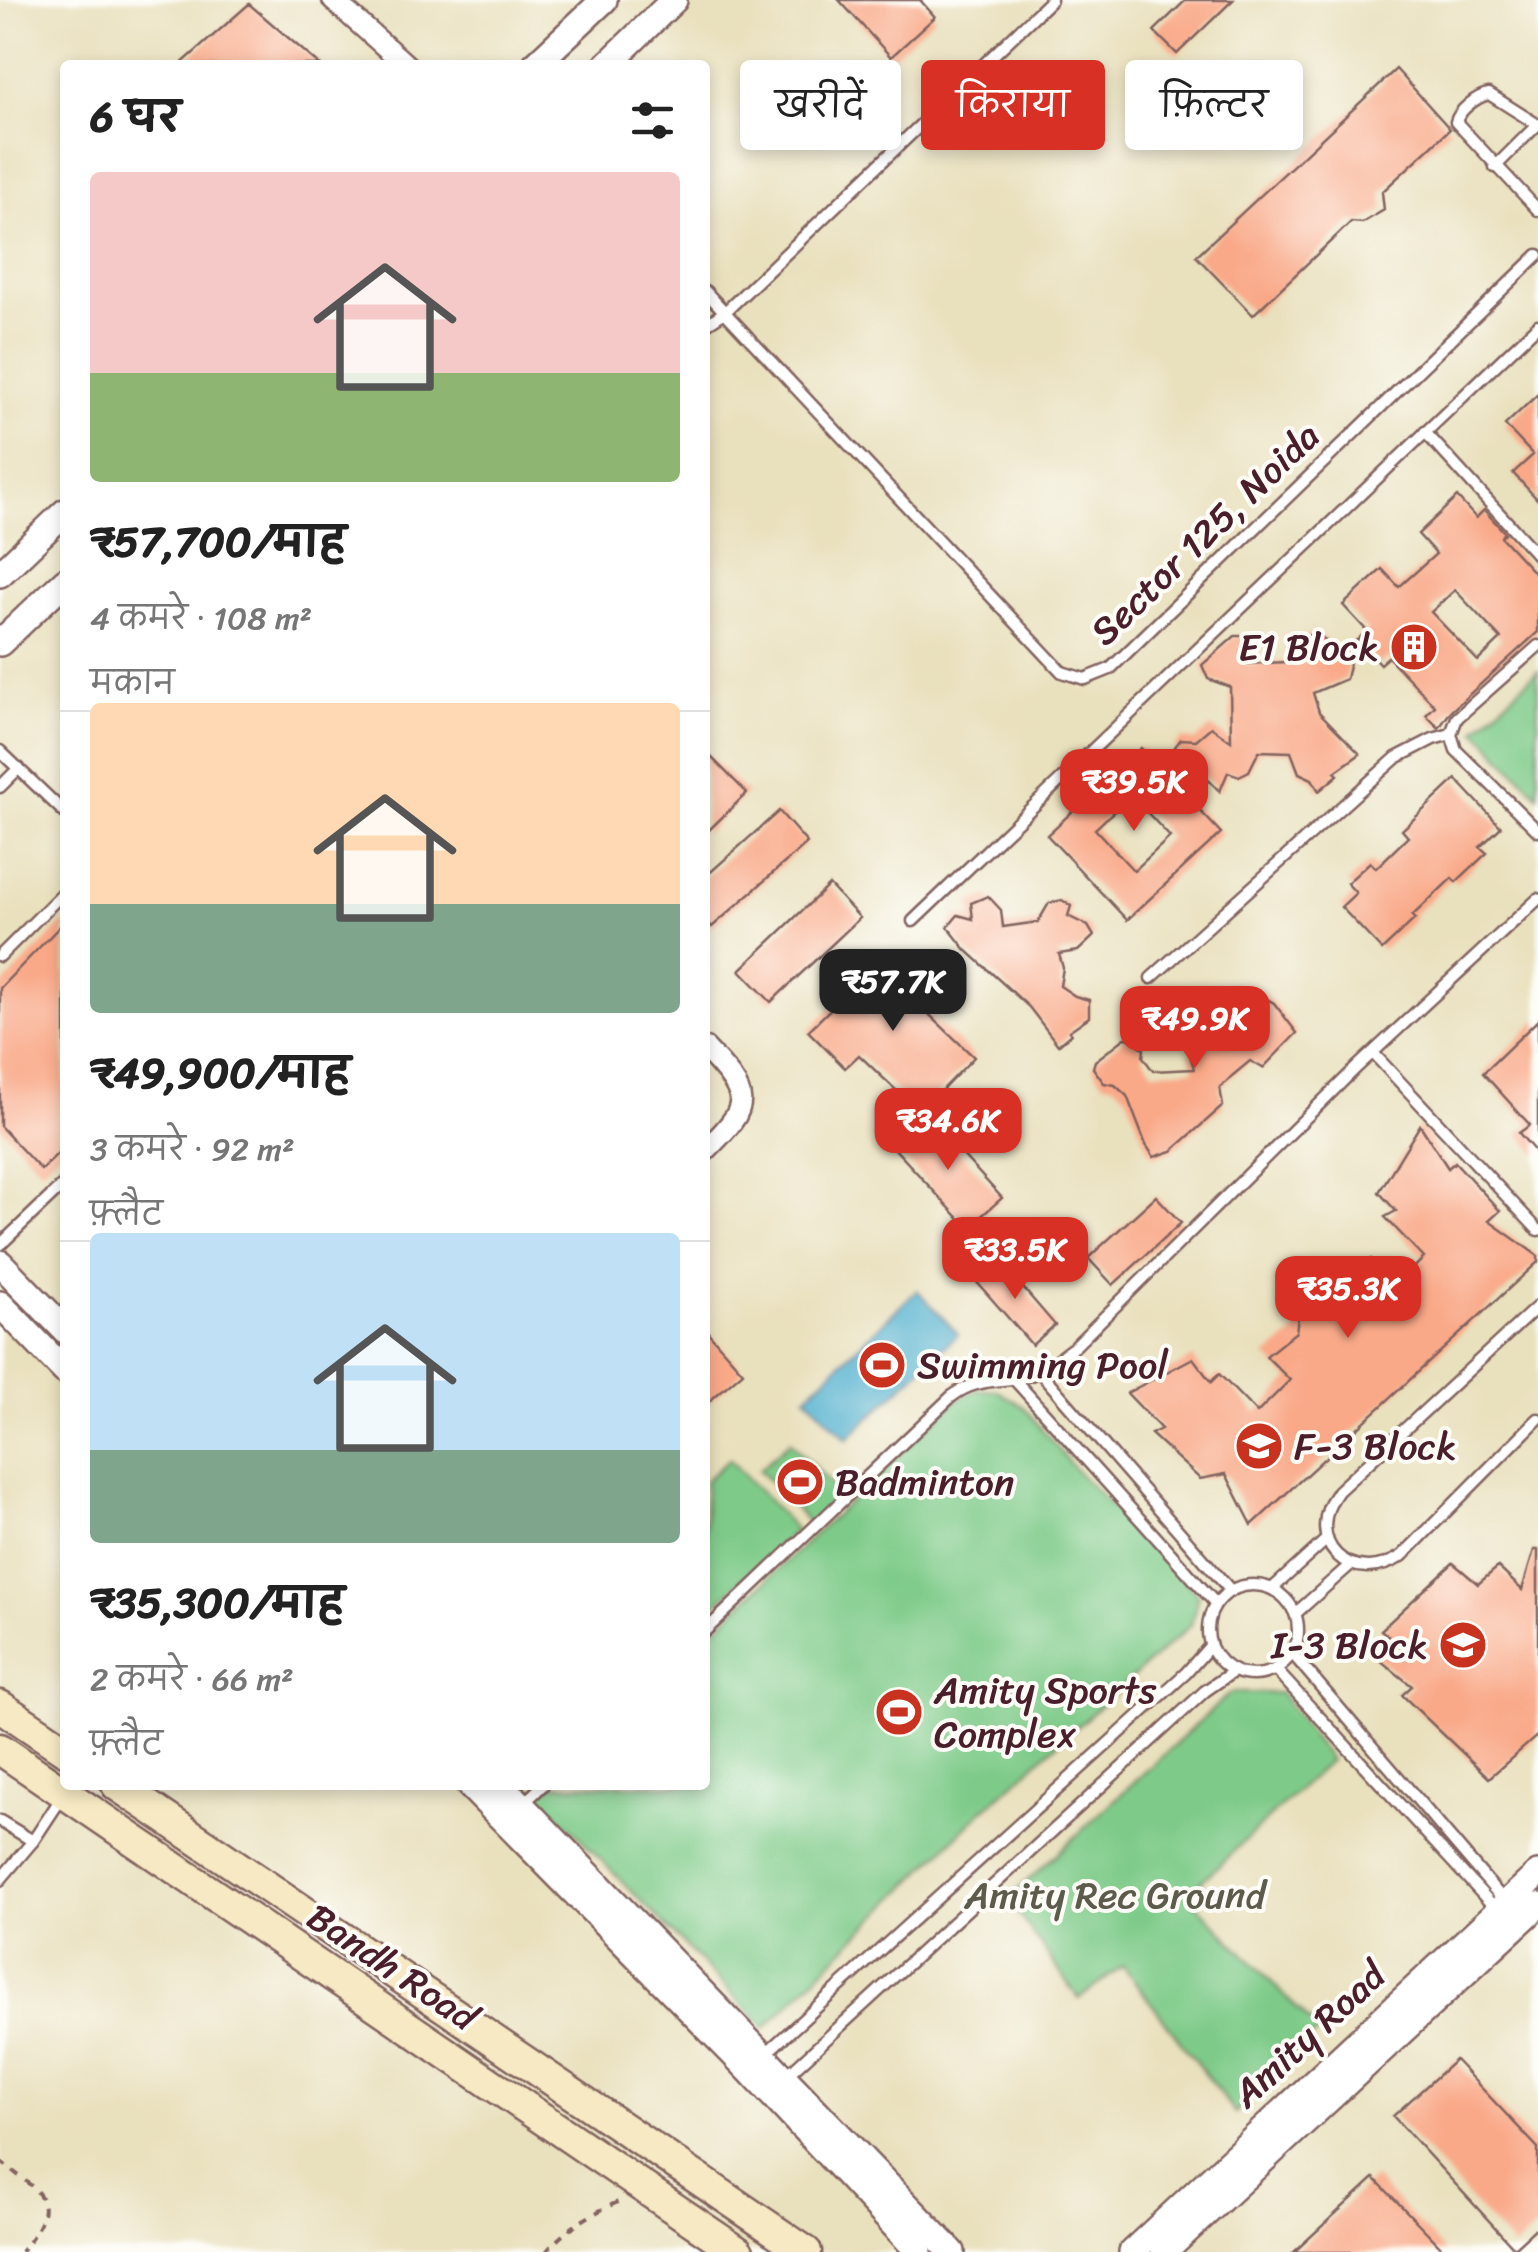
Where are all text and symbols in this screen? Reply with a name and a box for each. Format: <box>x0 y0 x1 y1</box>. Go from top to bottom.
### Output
chip: खरीदें <box>740 60 901 150</box>
chip: किराया <box>921 60 1105 150</box>
chip: फ़िल्टर <box>1125 60 1303 150</box>
text: 6 घर <box>90 80 181 154</box>
icon: filters <box>625 93 680 148</box>
icon: home <box>295 237 475 417</box>
street label: Sector 125, Noida <box>1074 406 1336 662</box>
text: ₹57,700/माह <box>90 505 346 579</box>
text: 4 कमरे · 108 m² <box>90 590 312 647</box>
place label: E1 Block <box>1238 614 1379 681</box>
building icon: E1 Block <box>1388 621 1440 673</box>
text: मकान <box>90 655 175 712</box>
pin: ₹39.5K <box>1053 749 1215 834</box>
text: ₹39.5K <box>1082 753 1186 810</box>
icon: home <box>295 768 475 948</box>
pin: ₹57.7K <box>812 949 974 1034</box>
text: ₹57.7K <box>841 953 945 1010</box>
pin: ₹49.9K <box>1114 986 1276 1071</box>
text: ₹49.9K <box>1142 990 1248 1047</box>
text: ₹49,900/माह <box>90 1036 350 1110</box>
pin: ₹34.6K <box>867 1088 1029 1173</box>
text: ₹34.6K <box>897 1092 999 1149</box>
text: 3 कमरे · 92 m² <box>90 1121 294 1178</box>
text: फ़्लैट <box>90 1186 163 1243</box>
pin: ₹33.5K <box>934 1217 1096 1302</box>
text: ₹33.5K <box>964 1221 1066 1278</box>
pin: ₹35.3K <box>1267 1256 1429 1341</box>
text: ₹35.3K <box>1297 1260 1399 1317</box>
icon: home <box>295 1298 475 1478</box>
place label: Swimming Pool <box>917 1332 1169 1399</box>
sports icon: Swimming Pool <box>856 1339 908 1391</box>
place label: F-3 Block <box>1294 1413 1457 1480</box>
school or university icon: F-3 Block <box>1233 1420 1285 1472</box>
place label: Badminton <box>835 1449 1014 1516</box>
sports icon: Badminton <box>774 1456 826 1508</box>
text: ₹35,300/माह <box>90 1566 344 1640</box>
place label: I-3 Block <box>1270 1612 1428 1679</box>
school or university icon: I-3 Block <box>1437 1619 1489 1671</box>
text: 2 कमरे · 66 m² <box>90 1651 294 1708</box>
place label: Amity Sports Complex <box>933 1657 1157 1768</box>
sports icon: Amity Sports Complex <box>873 1686 925 1738</box>
text: फ़्लैट <box>90 1716 163 1773</box>
park label: Amity Rec Ground <box>963 1862 1269 1929</box>
street label: Bandh Road <box>293 1885 494 2051</box>
street label: Amity Road <box>1215 1943 1404 2126</box>

